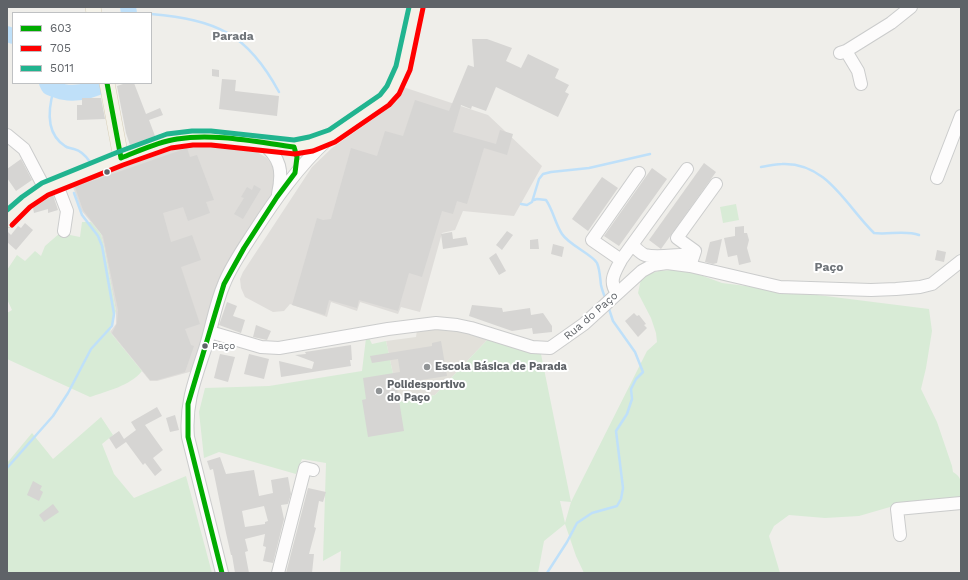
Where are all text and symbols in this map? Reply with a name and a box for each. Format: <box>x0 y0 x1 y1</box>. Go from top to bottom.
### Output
legend <box>12 12 152 84</box>
text: 603 <box>50 21 72 35</box>
district label: Parada <box>212 29 254 43</box>
text: 705 <box>50 41 71 55</box>
text: 5011 <box>50 61 74 75</box>
unlabelled marker <box>102 167 112 177</box>
district label: Paço <box>815 260 843 274</box>
street label: Rua do Paço <box>561 289 621 343</box>
place label: Paço <box>212 340 235 352</box>
marker: Paço <box>200 341 210 351</box>
place label: Escola Básica de Parada <box>435 360 567 374</box>
marker: Escola Básica de Parada <box>422 362 432 372</box>
place label: Polidesportivo do Paço <box>387 378 465 404</box>
marker: Polidesportivo do Paço <box>374 386 384 396</box>

